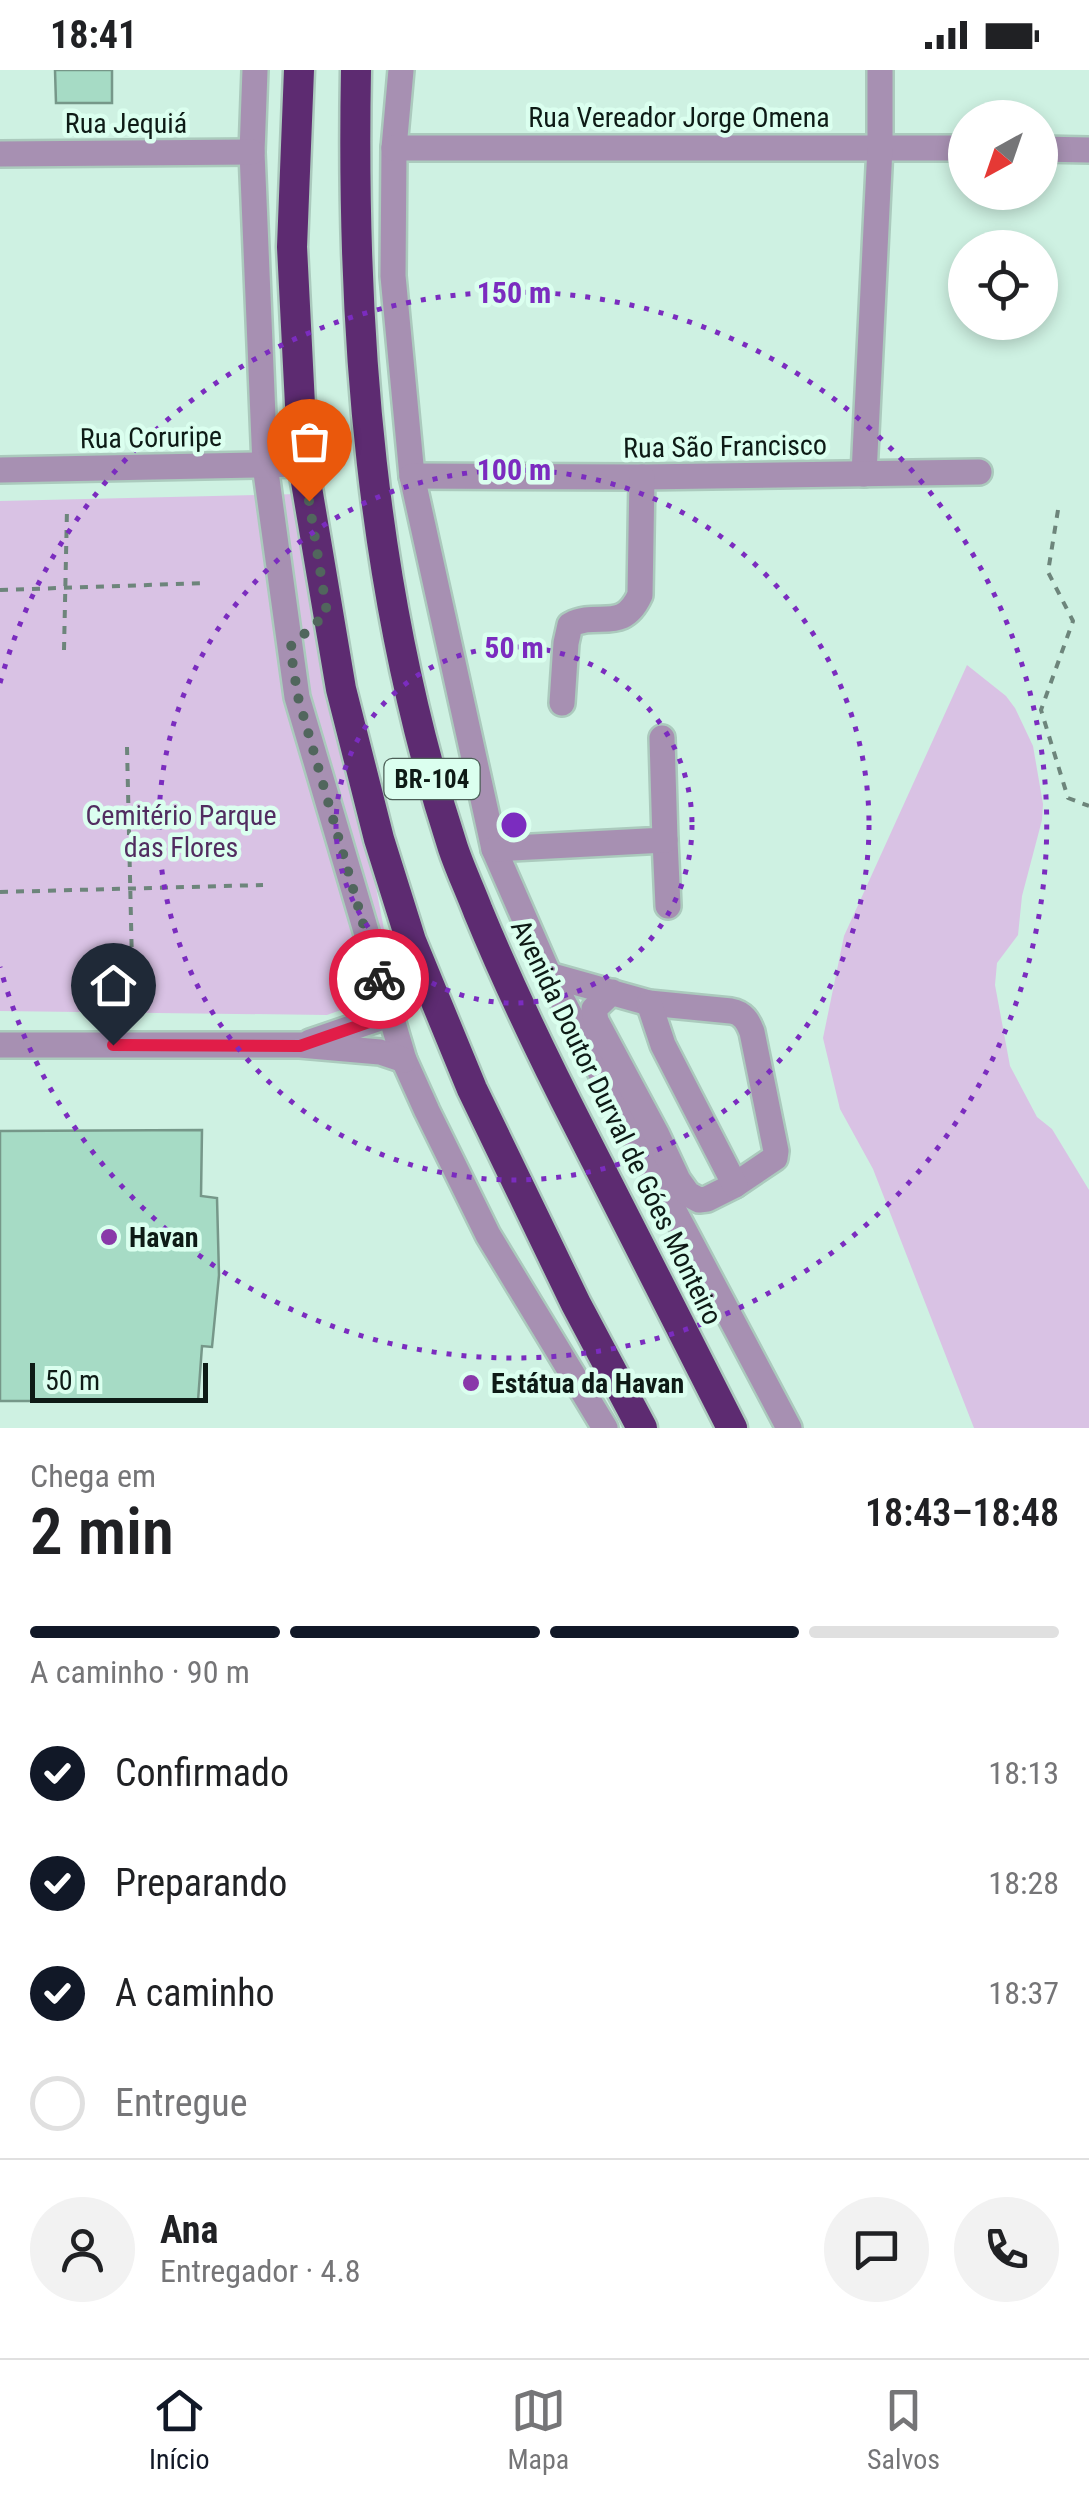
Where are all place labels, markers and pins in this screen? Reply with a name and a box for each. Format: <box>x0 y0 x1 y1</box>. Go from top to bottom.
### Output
pin <box>267 399 352 502</box>
centre of rings <box>496 807 532 843</box>
pin <box>71 943 156 1046</box>
place label: Havan <box>129 1221 199 1254</box>
marker: Havan <box>98 1226 120 1248</box>
place label: Estátua da Havan <box>491 1367 684 1400</box>
marker: Estátua da Havan <box>460 1372 482 1394</box>

